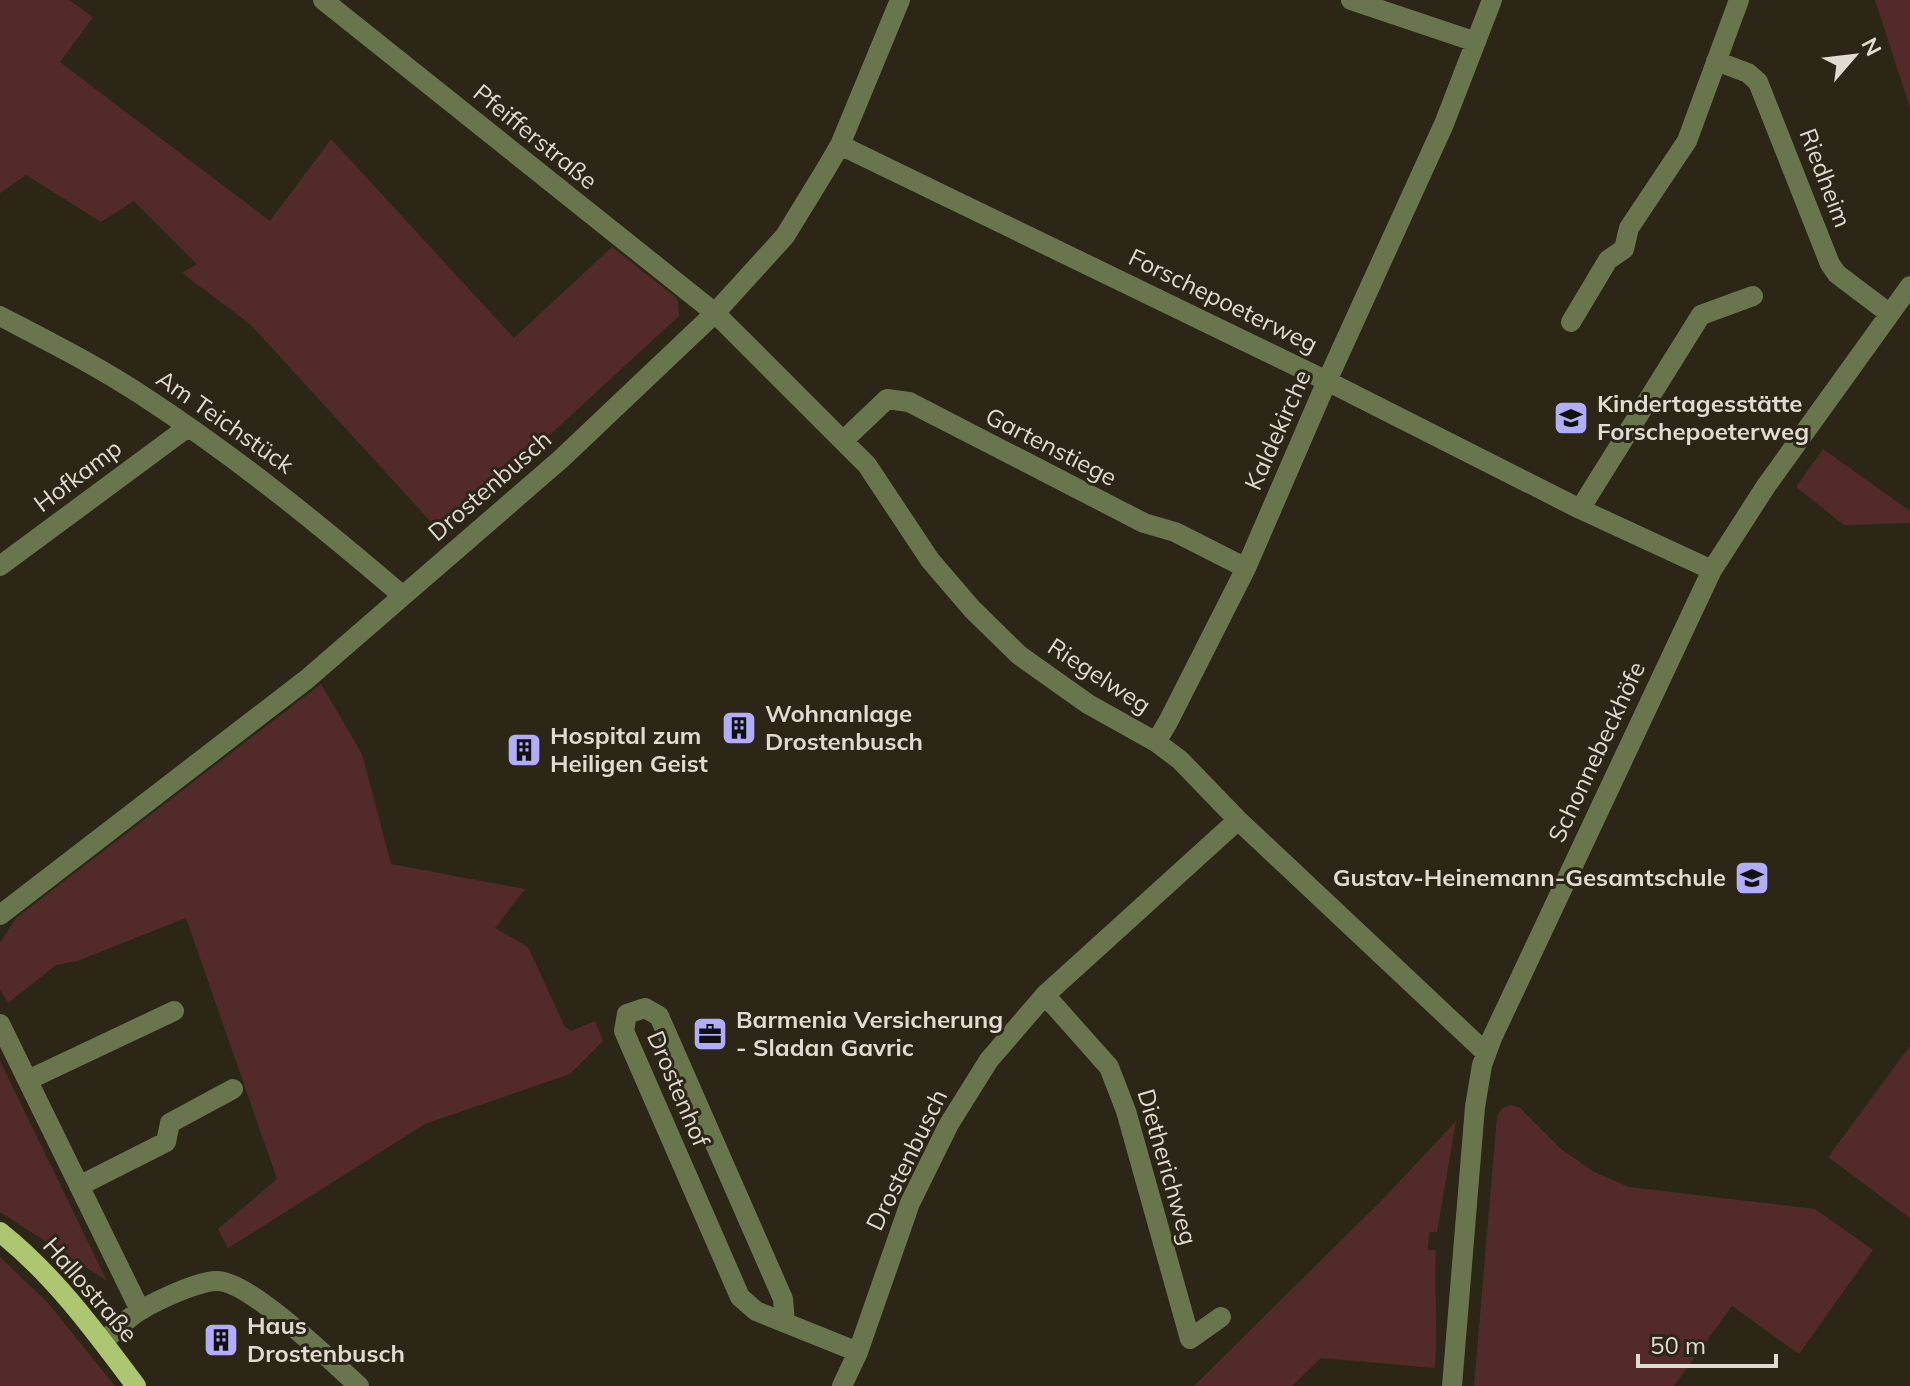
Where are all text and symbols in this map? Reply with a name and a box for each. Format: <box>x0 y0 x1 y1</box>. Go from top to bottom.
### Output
north arrow <box>1814 16 1894 96</box>
text: N <box>1855 33 1888 61</box>
street label: Pfeifferstraße <box>468 77 604 195</box>
street label: Riedheim <box>1793 124 1859 231</box>
street label: Forschepoeterweg <box>1124 241 1323 359</box>
street label: Am Teichstück <box>151 363 300 480</box>
street label: Kaldekirche <box>1237 365 1317 494</box>
place label: Kindertagesstätte Forschepoeterweg <box>1597 388 1809 446</box>
school or university icon: Kindertagesstätte Forschepoeterweg <box>1552 399 1590 437</box>
street label: Gartenstiege <box>981 400 1122 492</box>
street label: Drostenbusch <box>422 424 557 547</box>
street label: Hofkamp <box>28 432 127 518</box>
street label: Riegelweg <box>1042 631 1157 720</box>
street label: Schonnebeckhöfe <box>1541 656 1651 847</box>
place label: Wohnanlage Drostenbusch <box>765 698 923 756</box>
building icon: Wohnanlage Drostenbusch <box>720 709 758 747</box>
place label: Hospital zum Heiligen Geist <box>550 720 708 778</box>
building icon: Hospital zum Heiligen Geist <box>505 731 543 769</box>
school or university icon: Gustav-Heinemann-Gesamtschule <box>1733 859 1771 897</box>
place label: Gustav-Heinemann-Gesamtschule <box>1333 862 1726 892</box>
place label: Barmenia Versicherung - Sladan Gavric <box>736 1004 1003 1062</box>
office icon: Barmenia Versicherung - Sladan Gavric <box>691 1015 729 1053</box>
street label: Drostenhof <box>641 1026 717 1152</box>
street label: Drostenbusch <box>859 1084 953 1235</box>
street label: Dietherichweg <box>1131 1085 1205 1248</box>
street label: Hallostraße <box>37 1231 145 1348</box>
place label: Haus Drostenbusch <box>247 1310 405 1368</box>
scale bar <box>1638 1318 1776 1368</box>
building icon: Haus Drostenbusch <box>202 1321 240 1359</box>
text: 50 m <box>1650 1330 1706 1360</box>

